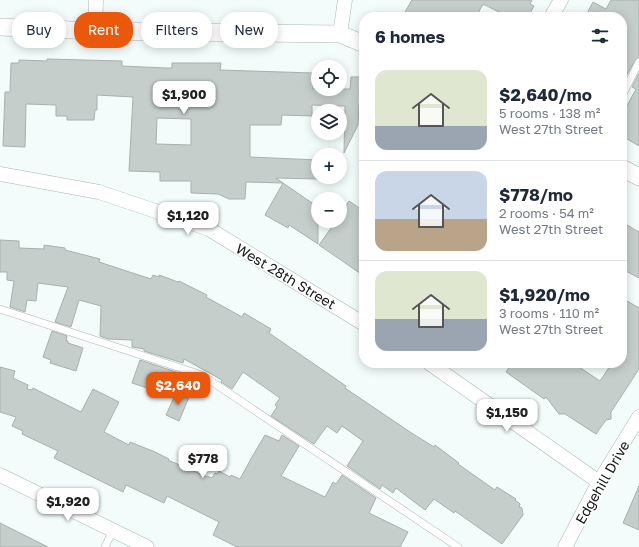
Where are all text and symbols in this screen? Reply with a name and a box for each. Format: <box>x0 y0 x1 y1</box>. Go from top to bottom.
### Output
chip: Buy <box>12 12 66 48</box>
chip: Rent <box>74 12 133 48</box>
chip: Filters <box>141 12 212 48</box>
chip: New <box>220 12 278 48</box>
icon: filters <box>589 25 611 47</box>
text: 6 homes <box>375 26 445 47</box>
map controls <box>311 60 347 228</box>
button: locate <box>311 60 347 96</box>
pin: $1,900 <box>151 81 217 115</box>
text: $2,640/mo <box>499 84 592 105</box>
text: $1,900 <box>162 86 206 102</box>
icon: home <box>407 86 455 134</box>
button: layers <box>311 104 347 140</box>
text: 5 rooms · 138 m² <box>499 105 600 121</box>
text: West 27th Street <box>499 121 603 137</box>
button: + <box>311 148 347 184</box>
text: $778/mo <box>499 184 573 205</box>
icon: home <box>407 187 455 235</box>
button: − <box>311 192 347 228</box>
pin: $1,120 <box>155 202 221 236</box>
text: 2 rooms · 54 m² <box>499 205 594 221</box>
text: $1,120 <box>167 207 209 223</box>
text: West 27th Street <box>499 221 603 237</box>
street label: West 28th Street <box>233 240 339 312</box>
text: $1,920/mo <box>499 284 590 305</box>
icon: home <box>407 287 455 335</box>
text: 3 rooms · 110 m² <box>499 305 599 321</box>
text: West 27th Street <box>499 321 603 337</box>
pin: $2,640 <box>145 372 211 406</box>
text: $2,640 <box>155 377 201 393</box>
pin: $1,150 <box>474 399 540 433</box>
text: $1,150 <box>486 404 528 420</box>
street label: Edgehill Drive <box>571 437 633 527</box>
pin: $778 <box>179 445 227 479</box>
text: $778 <box>187 450 219 466</box>
pin: $1,920 <box>35 488 101 522</box>
text: $1,920 <box>46 493 90 509</box>

